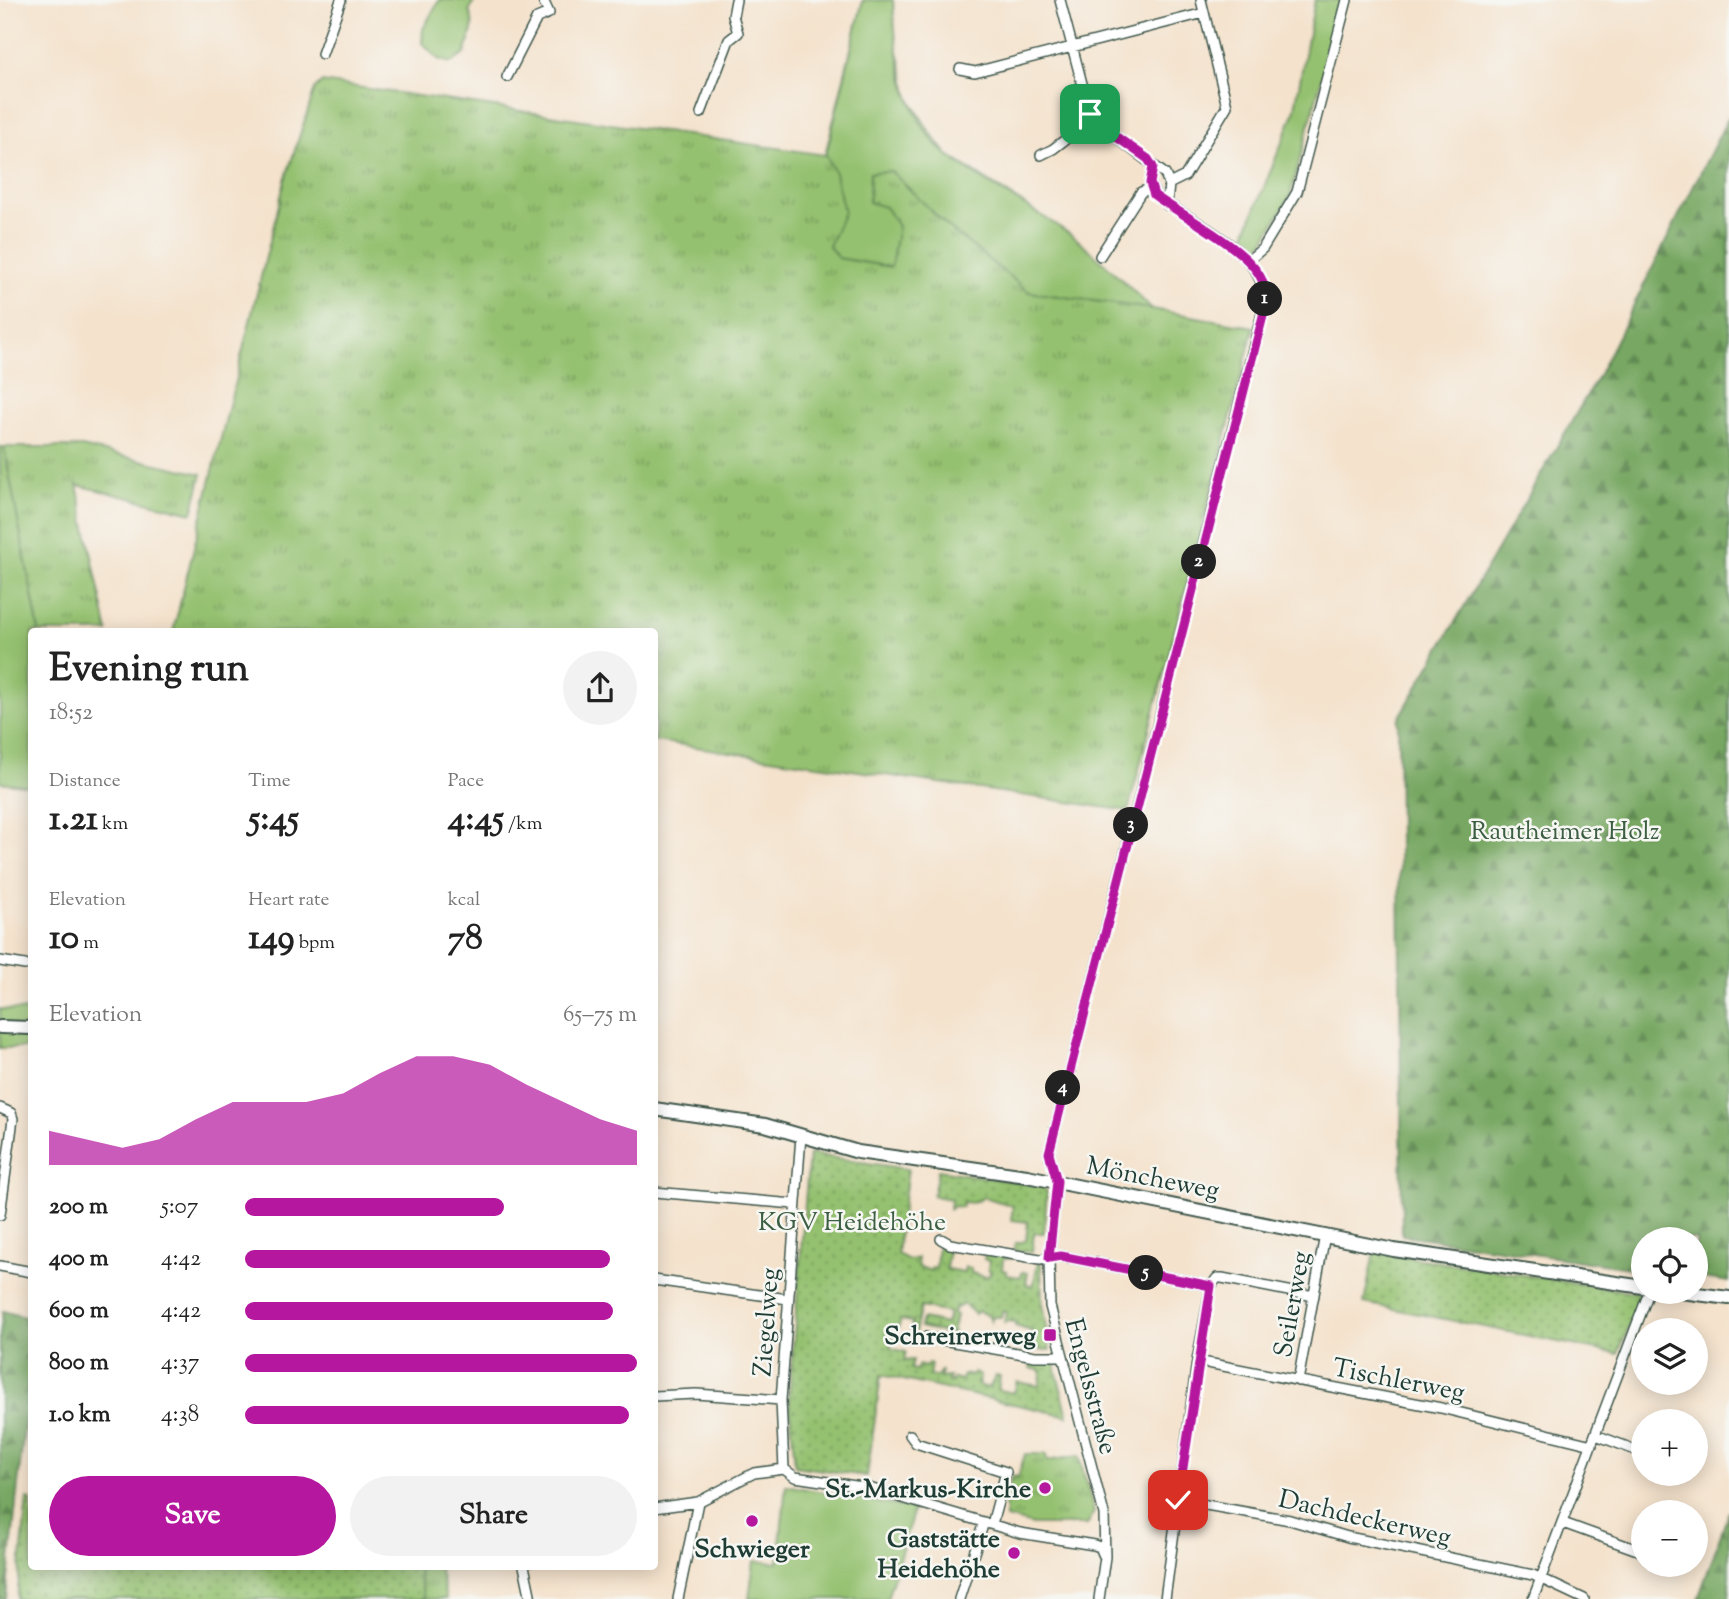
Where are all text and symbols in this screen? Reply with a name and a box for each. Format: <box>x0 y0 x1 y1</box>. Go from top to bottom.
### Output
pin <box>1060 84 1120 144</box>
icon: arrive <box>1071 95 1109 133</box>
pin: 1 <box>1248 282 1282 316</box>
text: 1 <box>1261 285 1268 312</box>
pin: 2 <box>1182 544 1216 580</box>
text: 2 <box>1194 548 1203 575</box>
text: Evening run <box>49 644 249 698</box>
button: share <box>563 651 637 725</box>
text: 18:52 <box>49 697 93 730</box>
text: Distance <box>49 768 121 795</box>
text: Time <box>248 768 291 795</box>
text: Pace <box>448 768 484 795</box>
text: 1.21 <box>49 795 98 846</box>
text: 5:45 <box>248 795 299 846</box>
text: 4:45 <box>448 795 504 846</box>
pin: 3 <box>1114 808 1148 842</box>
text: km <box>98 811 128 838</box>
text: /km <box>504 811 542 838</box>
text: 3 <box>1127 811 1134 838</box>
park label: Rautheimer Holz <box>1470 814 1660 851</box>
text: Elevation <box>49 887 126 914</box>
text: Heart rate <box>248 887 329 914</box>
text: kcal <box>448 887 480 914</box>
text: 10 <box>49 914 79 965</box>
text: 149 <box>248 914 295 965</box>
text: 78 <box>448 914 483 965</box>
text: m <box>79 930 99 957</box>
text: bpm <box>295 930 335 957</box>
text: Elevation <box>49 999 142 1032</box>
text: 65–75 m <box>563 999 637 1032</box>
pin: 4 <box>1046 1070 1080 1106</box>
text: 4 <box>1058 1074 1067 1101</box>
street label: Möncheweg <box>1083 1148 1222 1210</box>
text: 200 m <box>49 1191 108 1224</box>
text: 5:07 <box>161 1191 198 1224</box>
park label: KGV Heidehöhe <box>758 1205 946 1242</box>
map controls <box>1631 1227 1708 1577</box>
button: locate <box>1631 1227 1708 1304</box>
text: 400 m <box>49 1243 109 1276</box>
text: 4:42 <box>161 1243 201 1276</box>
street label: Seilerweg <box>1266 1248 1321 1361</box>
pin: 5 <box>1128 1256 1164 1290</box>
text: 5 <box>1142 1259 1149 1286</box>
street label: Ziegelweg <box>745 1266 790 1378</box>
text: 600 m <box>49 1295 109 1328</box>
text: 4:42 <box>161 1295 201 1328</box>
street label: Engelsstraße <box>1054 1314 1126 1459</box>
button: layers <box>1631 1318 1708 1395</box>
place label: Schreinerweg <box>884 1319 1036 1356</box>
marker: Schreinerweg <box>1042 1327 1058 1343</box>
text: 800 m <box>49 1347 109 1380</box>
text: 4:37 <box>161 1347 199 1380</box>
street label: Tischlerweg <box>1329 1351 1468 1412</box>
text: 1.0 km <box>49 1399 111 1432</box>
text: 4:38 <box>161 1399 199 1432</box>
button: + <box>1631 1409 1708 1486</box>
pin <box>1148 1470 1208 1530</box>
place label: St.-Markus-Kirche <box>825 1472 1031 1509</box>
button: Save <box>49 1476 336 1556</box>
button: Share <box>350 1476 637 1556</box>
marker: St.-Markus-Kirche <box>1037 1480 1053 1496</box>
icon: check <box>1159 1481 1197 1519</box>
street label: Dachdeckerweg <box>1275 1482 1454 1557</box>
button: − <box>1631 1500 1708 1577</box>
marker: Schwieger <box>744 1513 760 1529</box>
place label: Gaststätte Heidehöhe <box>877 1522 1000 1589</box>
place label: Schwieger <box>694 1532 810 1569</box>
marker: Gaststätte Heidehöhe <box>1006 1545 1022 1561</box>

